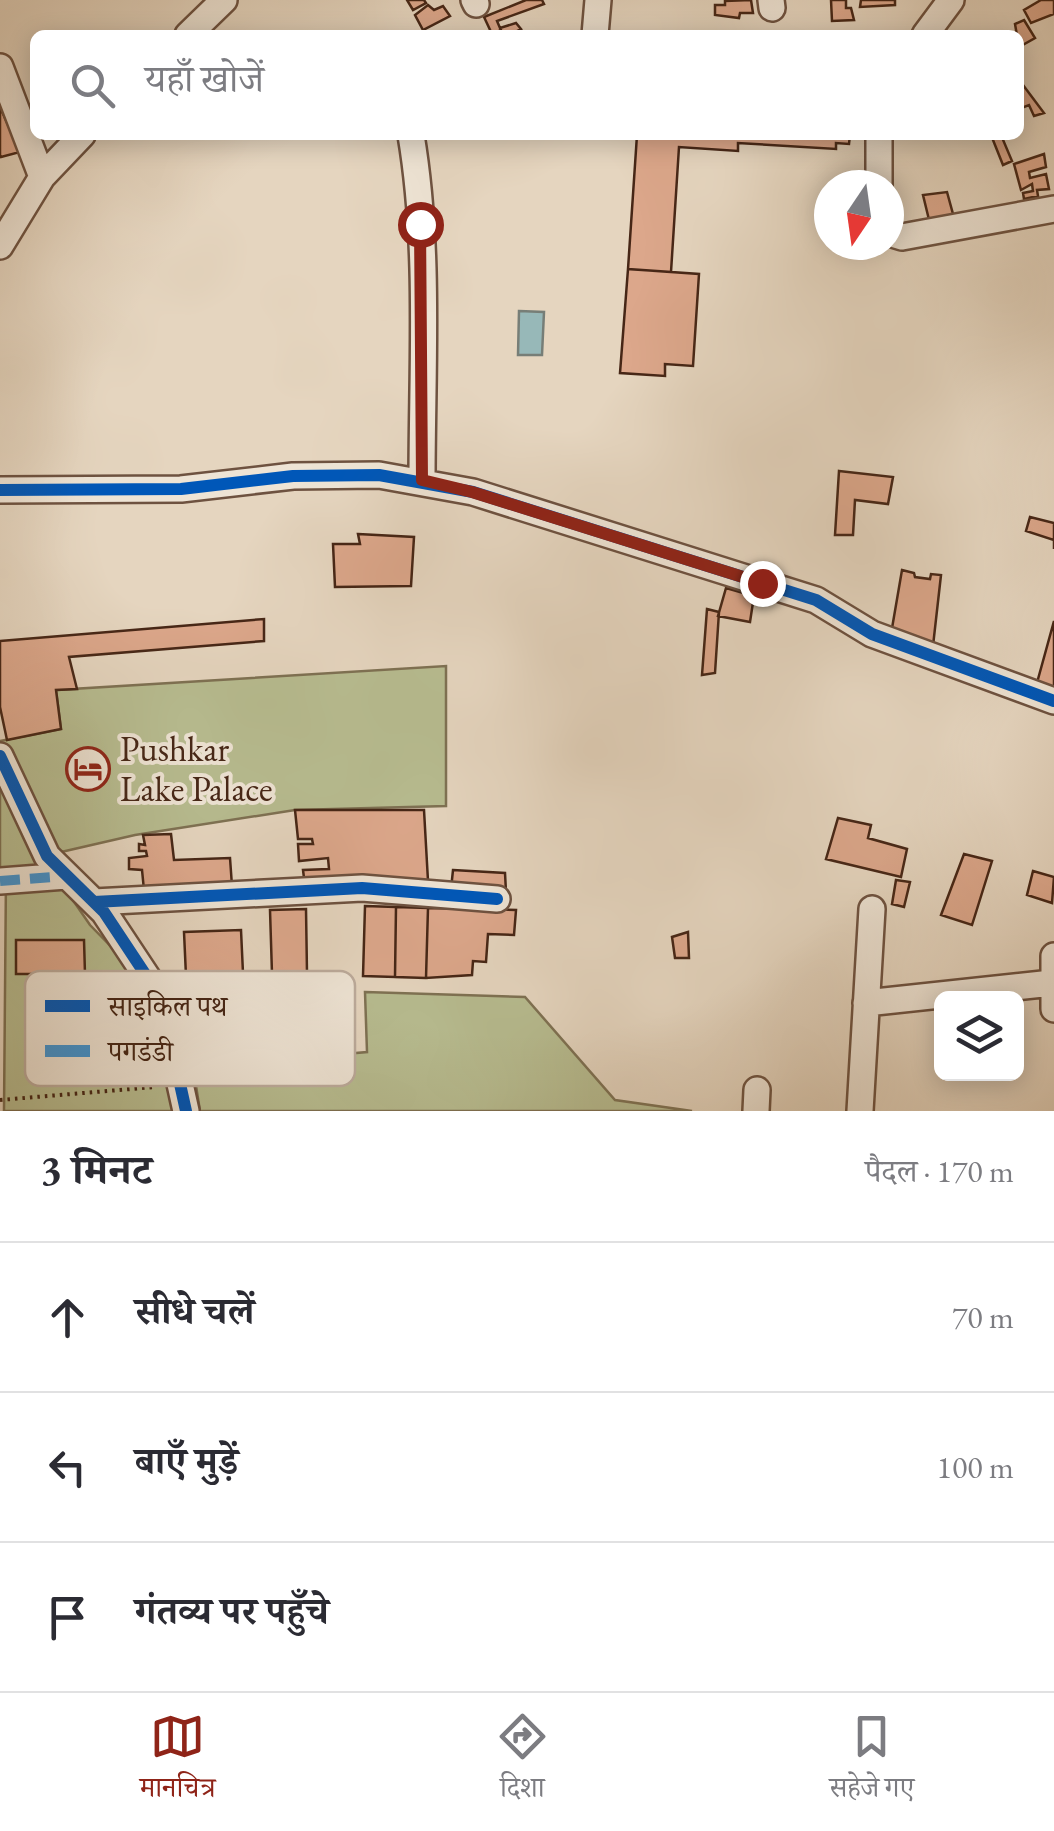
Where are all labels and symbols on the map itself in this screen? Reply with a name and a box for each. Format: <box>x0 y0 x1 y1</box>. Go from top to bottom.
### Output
north arrow <box>814 170 904 260</box>
route start <box>398 202 444 248</box>
route end <box>740 561 786 607</box>
place label: Pushkar Lake Palace <box>120 726 273 811</box>
hotel icon: Pushkar Lake Palace <box>65 746 111 792</box>
legend <box>25 971 355 1086</box>
text: साइकिल पथ <box>106 988 229 1024</box>
text: पगडंडी <box>106 1033 175 1069</box>

